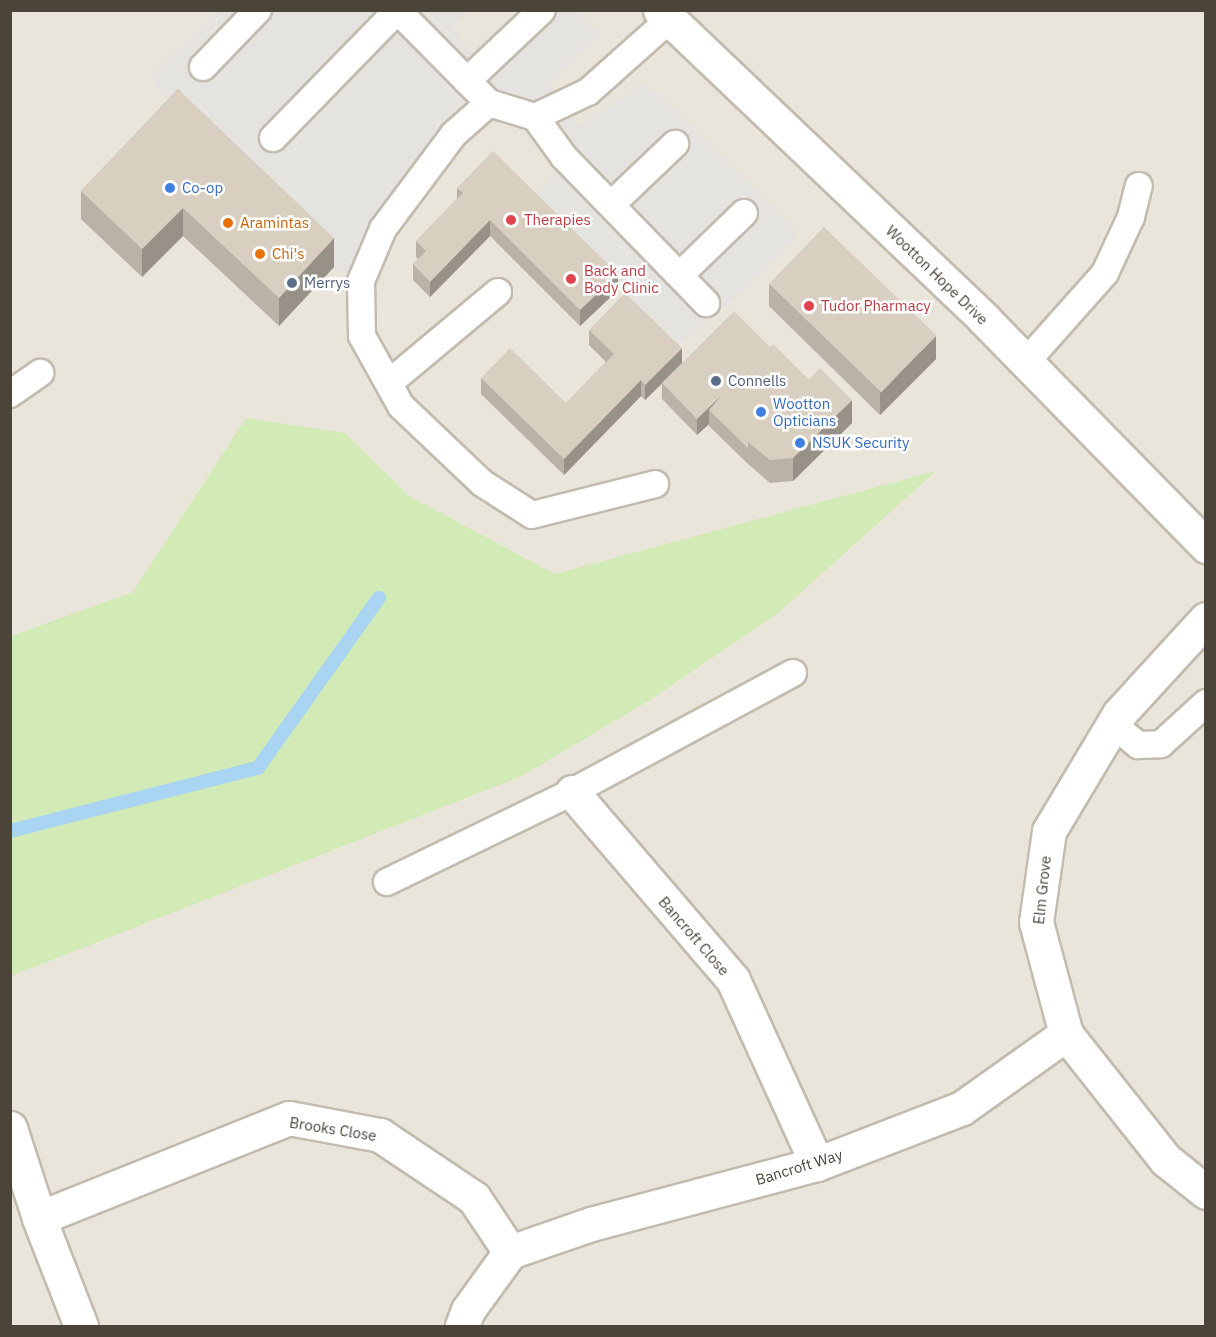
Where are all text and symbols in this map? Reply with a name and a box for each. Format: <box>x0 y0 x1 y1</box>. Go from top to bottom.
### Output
place label: Co-op <box>182 179 223 197</box>
marker: Co-op <box>163 181 177 195</box>
marker: Therapies <box>502 211 520 229</box>
place label: Therapies <box>524 211 591 229</box>
place label: Aramintas <box>240 214 309 232</box>
marker: Aramintas <box>221 216 235 230</box>
street label: Wootton Hope Drive <box>882 222 992 328</box>
place label: Chi's <box>272 245 305 263</box>
marker: Chi's <box>253 247 267 261</box>
place label: Back and Body Clinic <box>584 261 659 296</box>
marker: Back and Body Clinic <box>562 270 580 288</box>
place label: Merrys <box>304 274 350 292</box>
marker: Merrys <box>285 276 299 290</box>
place label: Tudor Pharmacy <box>821 297 931 315</box>
marker: Tudor Pharmacy <box>802 299 816 313</box>
place label: Connells <box>728 372 786 390</box>
marker: Connells <box>709 374 723 388</box>
place label: Wootton Opticians <box>773 394 836 429</box>
marker: Wootton Opticians <box>754 405 768 419</box>
place label: NSUK Security <box>812 434 910 452</box>
marker: NSUK Security <box>793 436 807 450</box>
street label: Elm Grove <box>1029 855 1055 925</box>
street label: Bancroft Close <box>655 893 733 979</box>
street label: Brooks Close <box>288 1113 378 1145</box>
street label: Bancroft Way <box>753 1145 845 1189</box>

